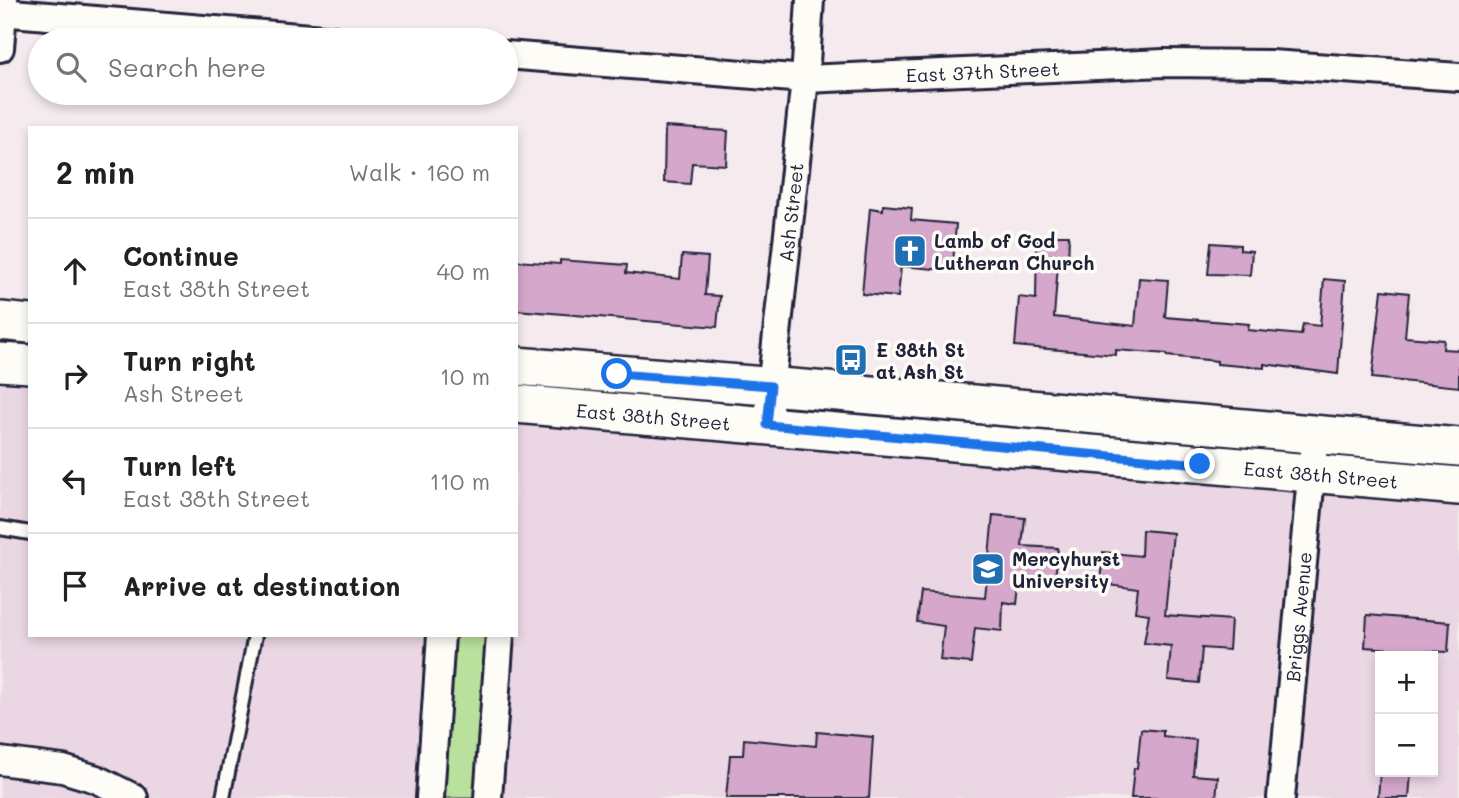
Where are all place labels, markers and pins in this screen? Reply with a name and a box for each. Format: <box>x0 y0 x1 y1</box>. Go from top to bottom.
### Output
place label: Lamb of God Lutheran Church <box>934 228 1094 275</box>
church icon: Lamb of God Lutheran Church <box>891 232 929 270</box>
place label: E 38th St at Ash St <box>876 337 965 384</box>
bus stop icon: E 38th St at Ash St <box>832 341 870 379</box>
place label: Mercyhurst University <box>1012 546 1120 593</box>
school or university icon: Mercyhurst University <box>969 550 1007 588</box>

